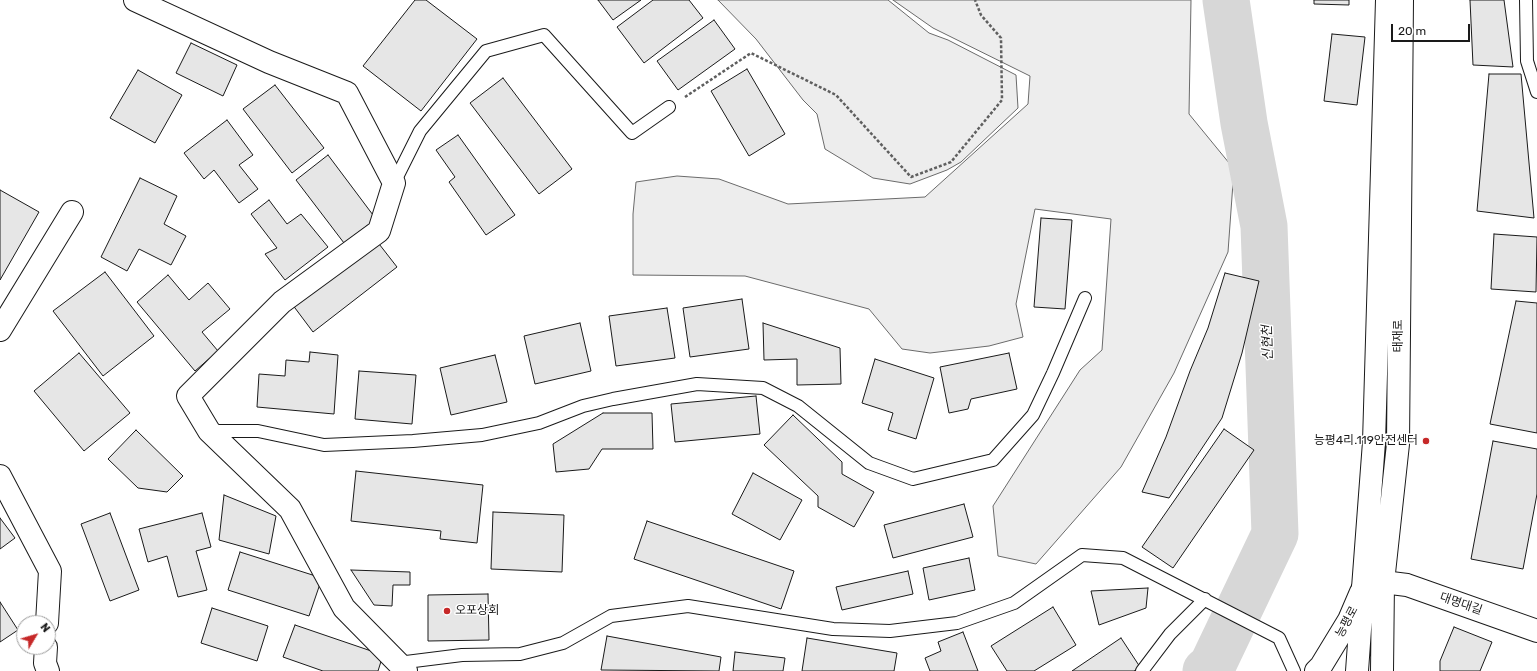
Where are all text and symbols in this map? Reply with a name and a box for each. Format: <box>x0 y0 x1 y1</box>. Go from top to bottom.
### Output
scale bar <box>1393 16 1472 42</box>
text: 20 m <box>1398 24 1426 38</box>
street label: 태재로 <box>1392 319 1406 353</box>
water label: 신현천 <box>1260 325 1276 361</box>
place label: 능평4리.119안전센터 <box>1314 434 1418 448</box>
marker: 능평4리.119안전센터 <box>1421 436 1431 446</box>
street label: 대명대길 <box>1438 590 1484 618</box>
place label: 오포상회 <box>455 604 499 618</box>
street label: 능평로 <box>1333 604 1361 640</box>
marker: 오포상회 <box>442 606 452 616</box>
north arrow <box>16 615 56 655</box>
text: N <box>37 621 53 635</box>

